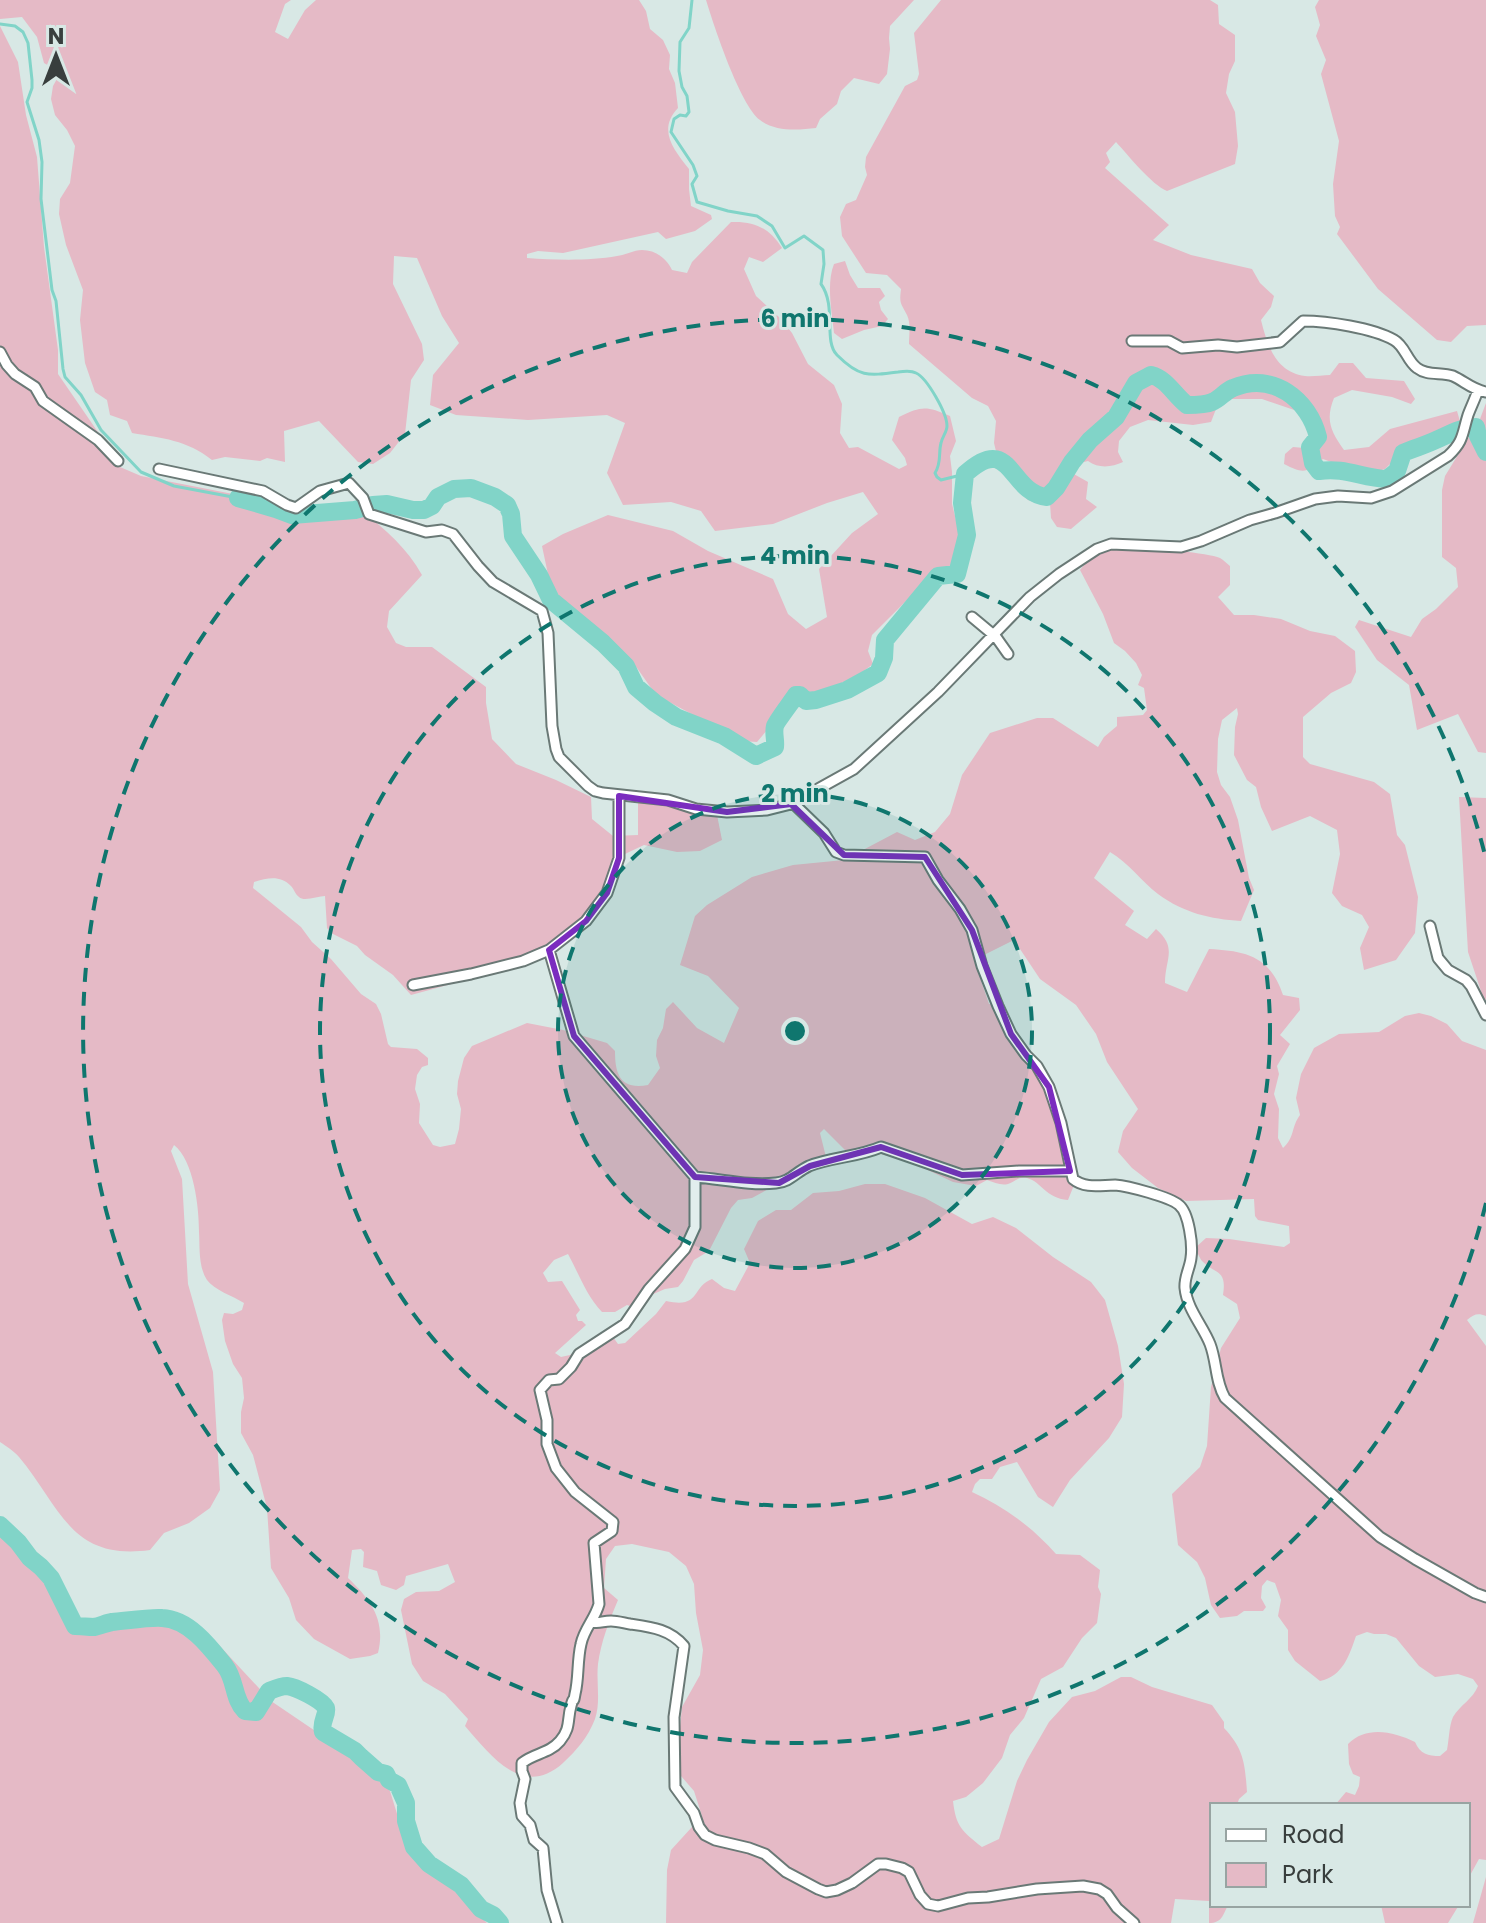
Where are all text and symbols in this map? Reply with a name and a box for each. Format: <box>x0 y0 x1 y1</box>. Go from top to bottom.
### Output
north arrow <box>16 16 96 96</box>
text: N <box>48 21 64 52</box>
text: 6 min <box>760 302 830 335</box>
text: 4 min <box>760 539 830 572</box>
text: 2 min <box>761 777 829 810</box>
centre of rings <box>781 1017 809 1045</box>
legend <box>1210 1803 1470 1907</box>
text: Road <box>1282 1818 1344 1851</box>
text: Park <box>1282 1858 1334 1891</box>

